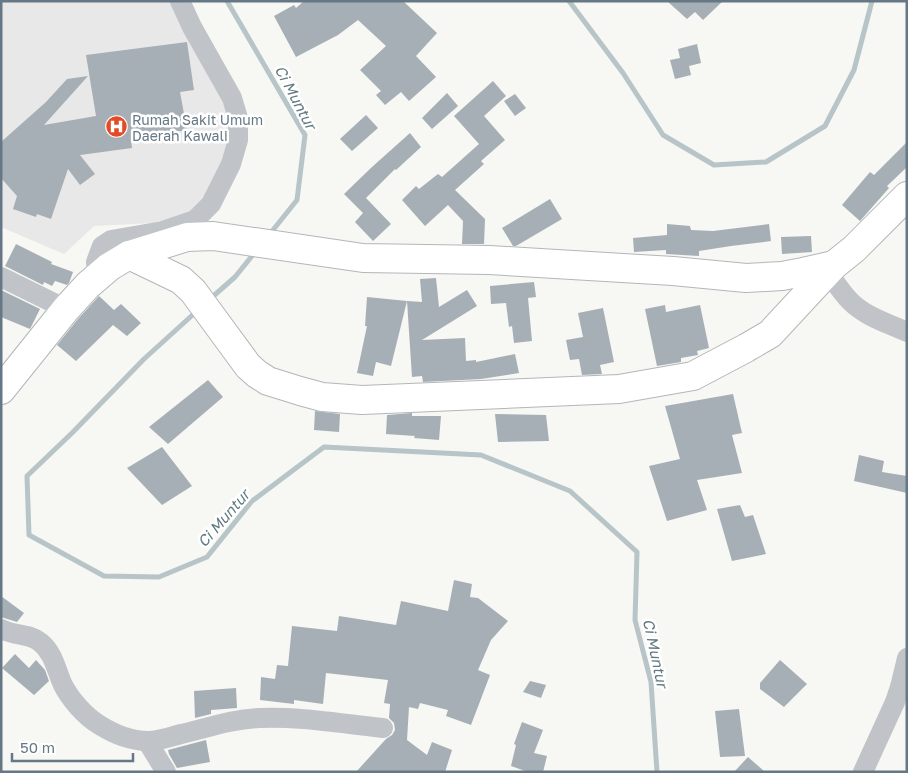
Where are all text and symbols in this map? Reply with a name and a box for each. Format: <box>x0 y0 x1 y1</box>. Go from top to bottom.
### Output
water label: Ci Muntur <box>272 62 321 134</box>
place label: Rumah Sakit Umum Daerah Kawali <box>132 111 263 144</box>
hospital icon: Rumah Sakit Umum Daerah Kawali <box>104 115 128 139</box>
water label: Ci Muntur <box>193 484 254 550</box>
water label: Ci Muntur <box>640 617 673 691</box>
scale bar <box>12 730 134 762</box>
text: 50 m <box>20 738 55 756</box>

